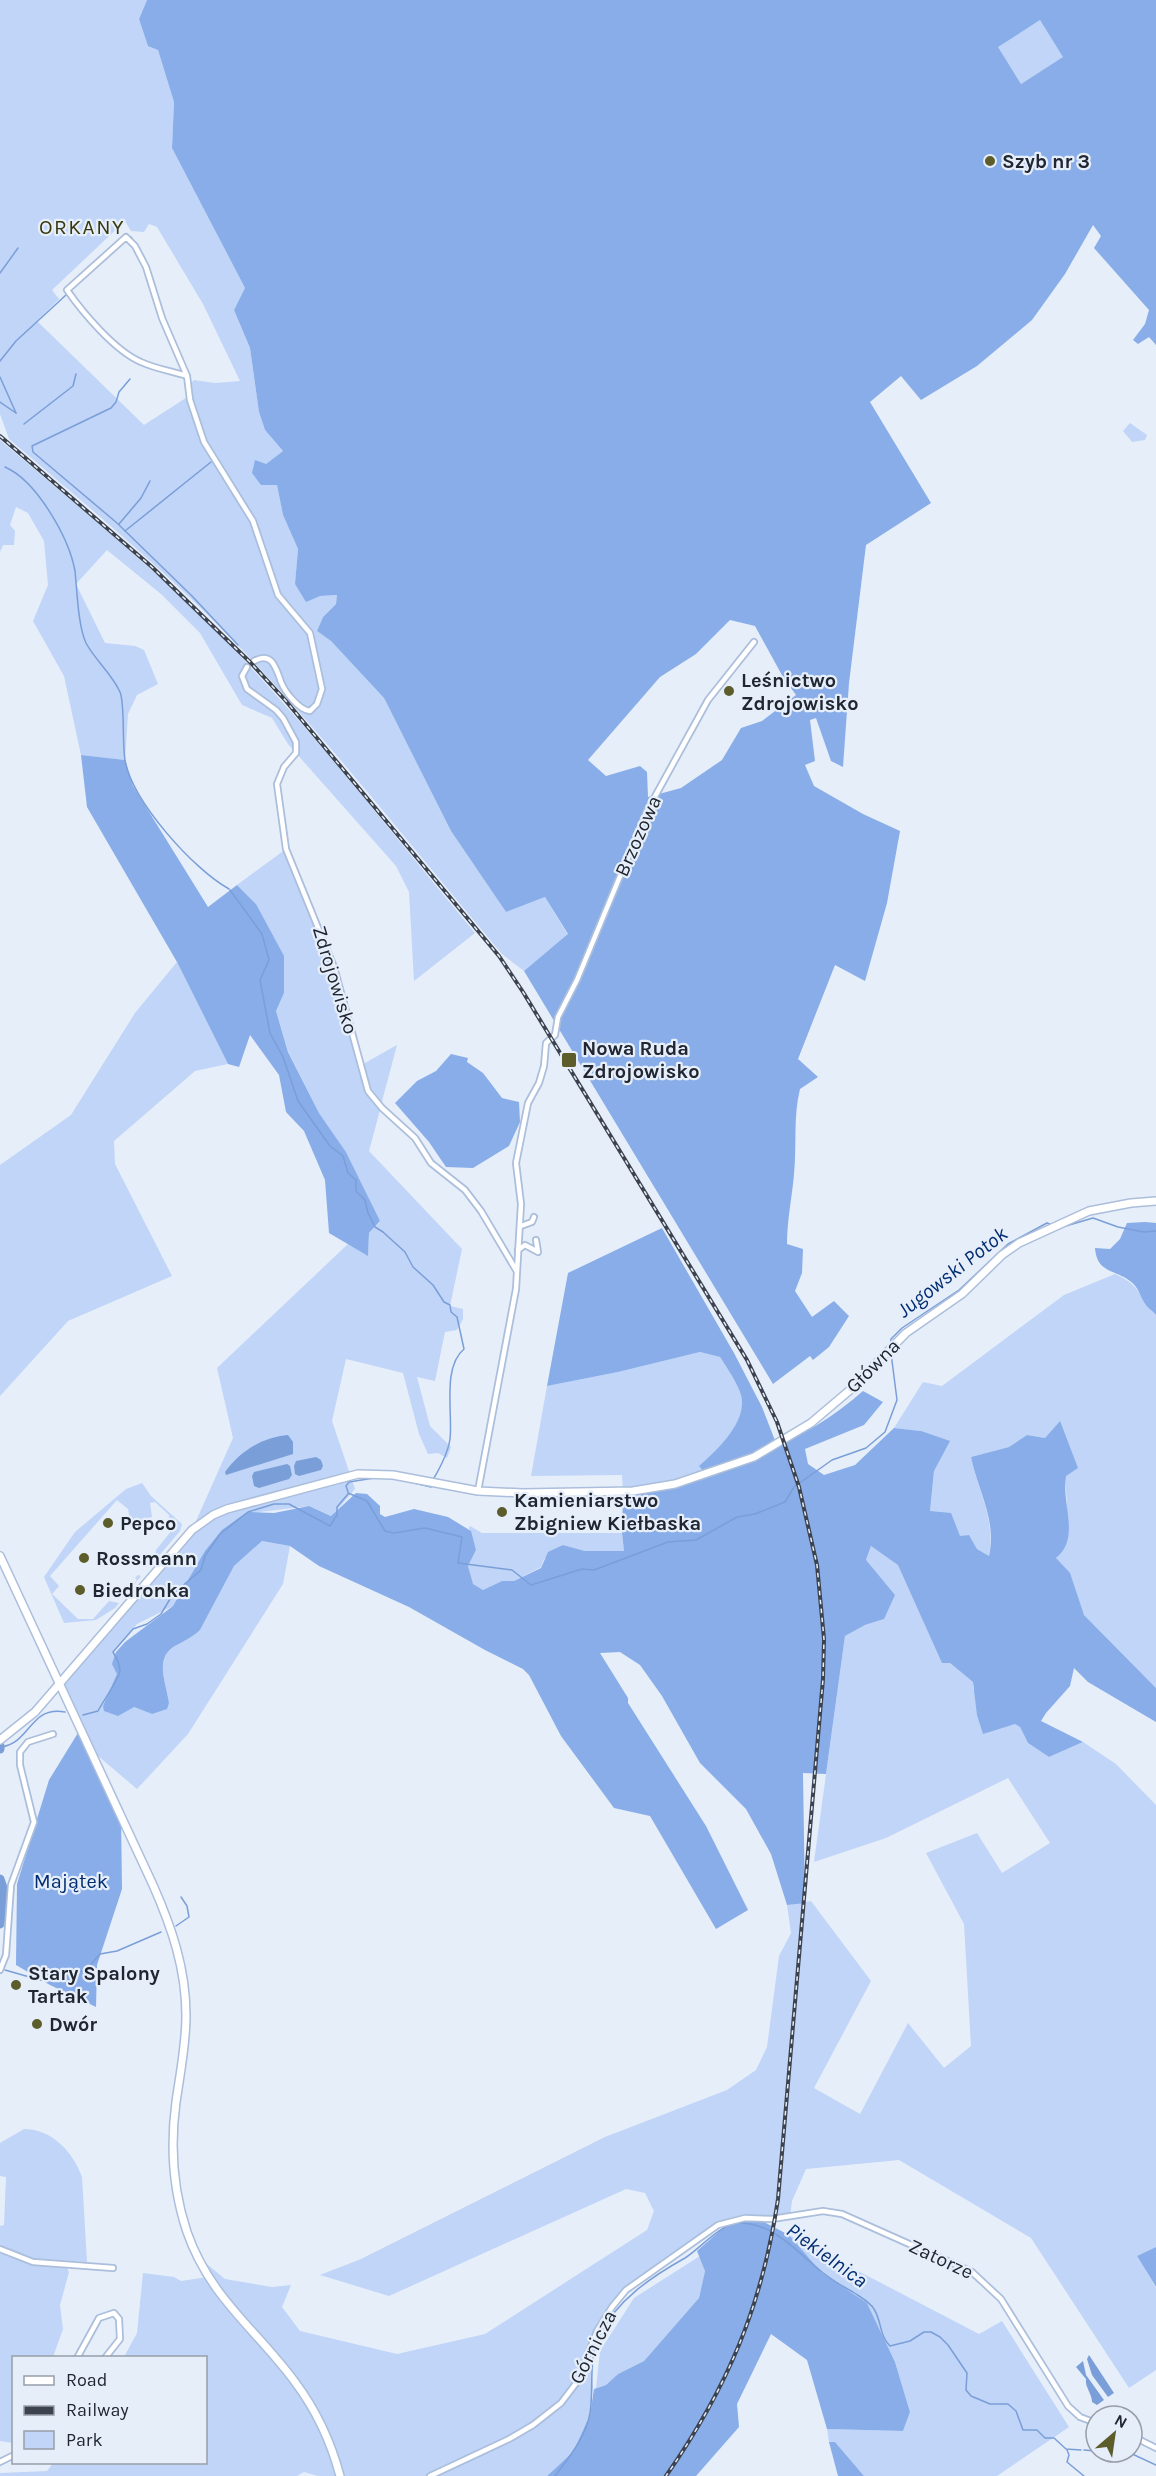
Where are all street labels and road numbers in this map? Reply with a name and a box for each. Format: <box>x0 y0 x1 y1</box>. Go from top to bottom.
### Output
street label: Brzozowa <box>610 792 666 880</box>
street label: Zdrojowisko <box>308 923 362 1037</box>
street label: Główna <box>841 1334 905 1398</box>
street label: Zatorze <box>905 2234 977 2284</box>
street label: Górnicza <box>565 2306 621 2388</box>

